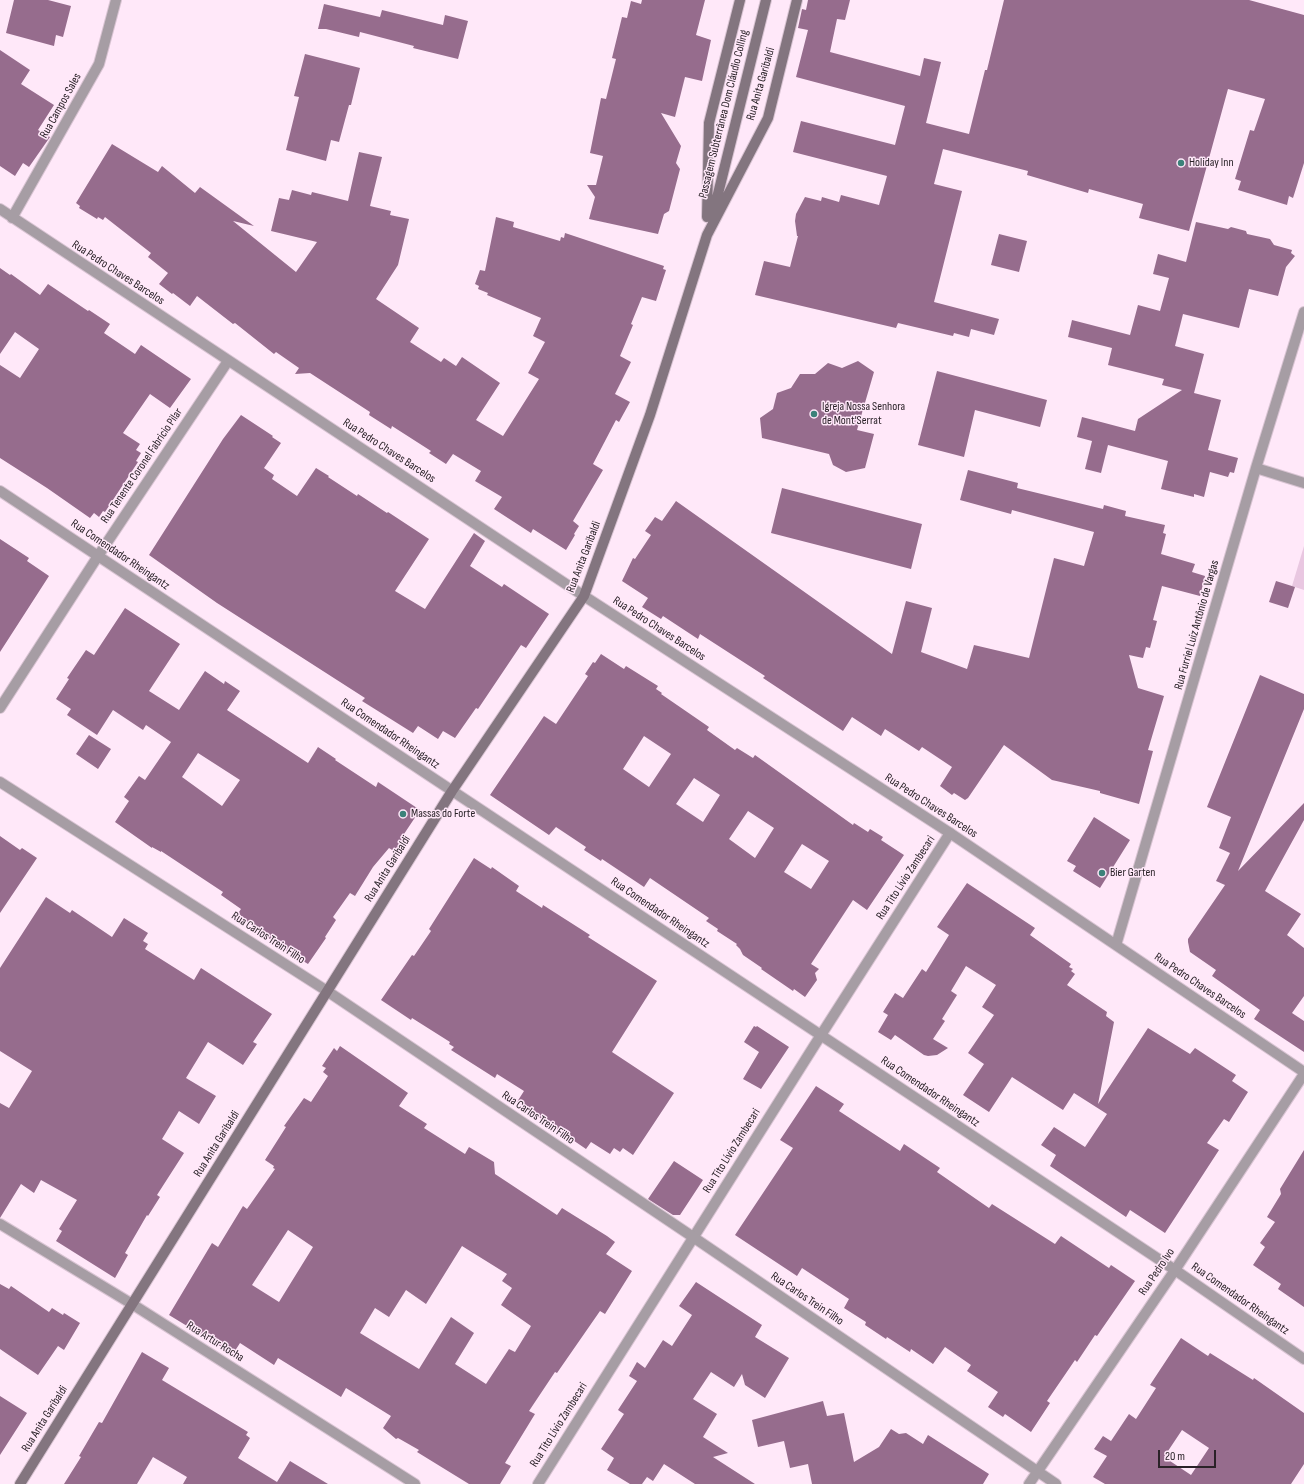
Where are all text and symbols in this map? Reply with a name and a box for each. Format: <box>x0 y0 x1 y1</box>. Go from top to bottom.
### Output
street label: Passagem Subterrânea Dom Cláudio Colling <box>696 28 752 200</box>
street label: Rua Anita Garibaldi <box>744 46 778 122</box>
street label: Rua Campos Sales <box>37 71 85 141</box>
place label: Holiday Inn <box>1189 156 1234 170</box>
marker: Holiday Inn <box>1176 158 1186 168</box>
street label: Rua Pedro Chaves Barcelos <box>69 238 167 308</box>
place label: Igreja Nossa Senhora de Mont'Serrat <box>822 400 905 428</box>
street label: Rua Tenente Coronel Fabricio Pilar <box>98 406 186 526</box>
marker: Igreja Nossa Senhora de Mont'Serrat <box>809 409 819 419</box>
street label: Rua Pedro Chaves Barcelos <box>340 416 438 486</box>
street label: Rua Comendador Rheingantz <box>68 517 172 593</box>
street label: Rua Anita Garibaldi <box>564 519 604 595</box>
street label: Rua Furriel Luiz Antônio de Vargas <box>1172 559 1222 691</box>
street label: Rua Pedro Chaves Barcelos <box>610 594 708 664</box>
street label: Rua Comendador Rheingantz <box>338 696 442 772</box>
street label: Rua Pedro Chaves Barcelos <box>882 771 980 841</box>
place label: Massas do Forte <box>411 807 475 821</box>
marker: Massas do Forte <box>398 809 408 819</box>
street label: Rua Anita Garibaldi <box>362 833 414 905</box>
street label: Rua Tito Lívio Zambecari <box>874 833 938 923</box>
place label: Bier Garten <box>1110 866 1155 880</box>
marker: Bier Garten <box>1097 868 1107 878</box>
street label: Rua Comendador Rheingantz <box>608 875 712 951</box>
street label: Rua Carlos Trein Filho <box>229 909 307 967</box>
street label: Rua Pedro Chaves Barcelos <box>1151 950 1249 1022</box>
street label: Rua Comendador Rheingantz <box>878 1054 982 1130</box>
street label: Rua Carlos Trein Filho <box>499 1088 577 1148</box>
street label: Rua Tito Lívio Zambecari <box>700 1106 764 1196</box>
street label: Rua Anita Garibaldi <box>191 1108 243 1180</box>
street label: Rua Pedro Ivo <box>1136 1246 1178 1298</box>
street label: Rua Comendador Rheingantz <box>1188 1260 1292 1338</box>
street label: Rua Carlos Trein Filho <box>768 1269 846 1329</box>
street label: Rua Artur Rocha <box>184 1319 246 1365</box>
street label: Rua Tito Lívio Zambecari <box>527 1380 591 1470</box>
street label: Rua Anita Garibaldi <box>19 1383 71 1455</box>
scale bar <box>1160 1442 1218 1468</box>
text: 20 m <box>1165 1449 1185 1464</box>

